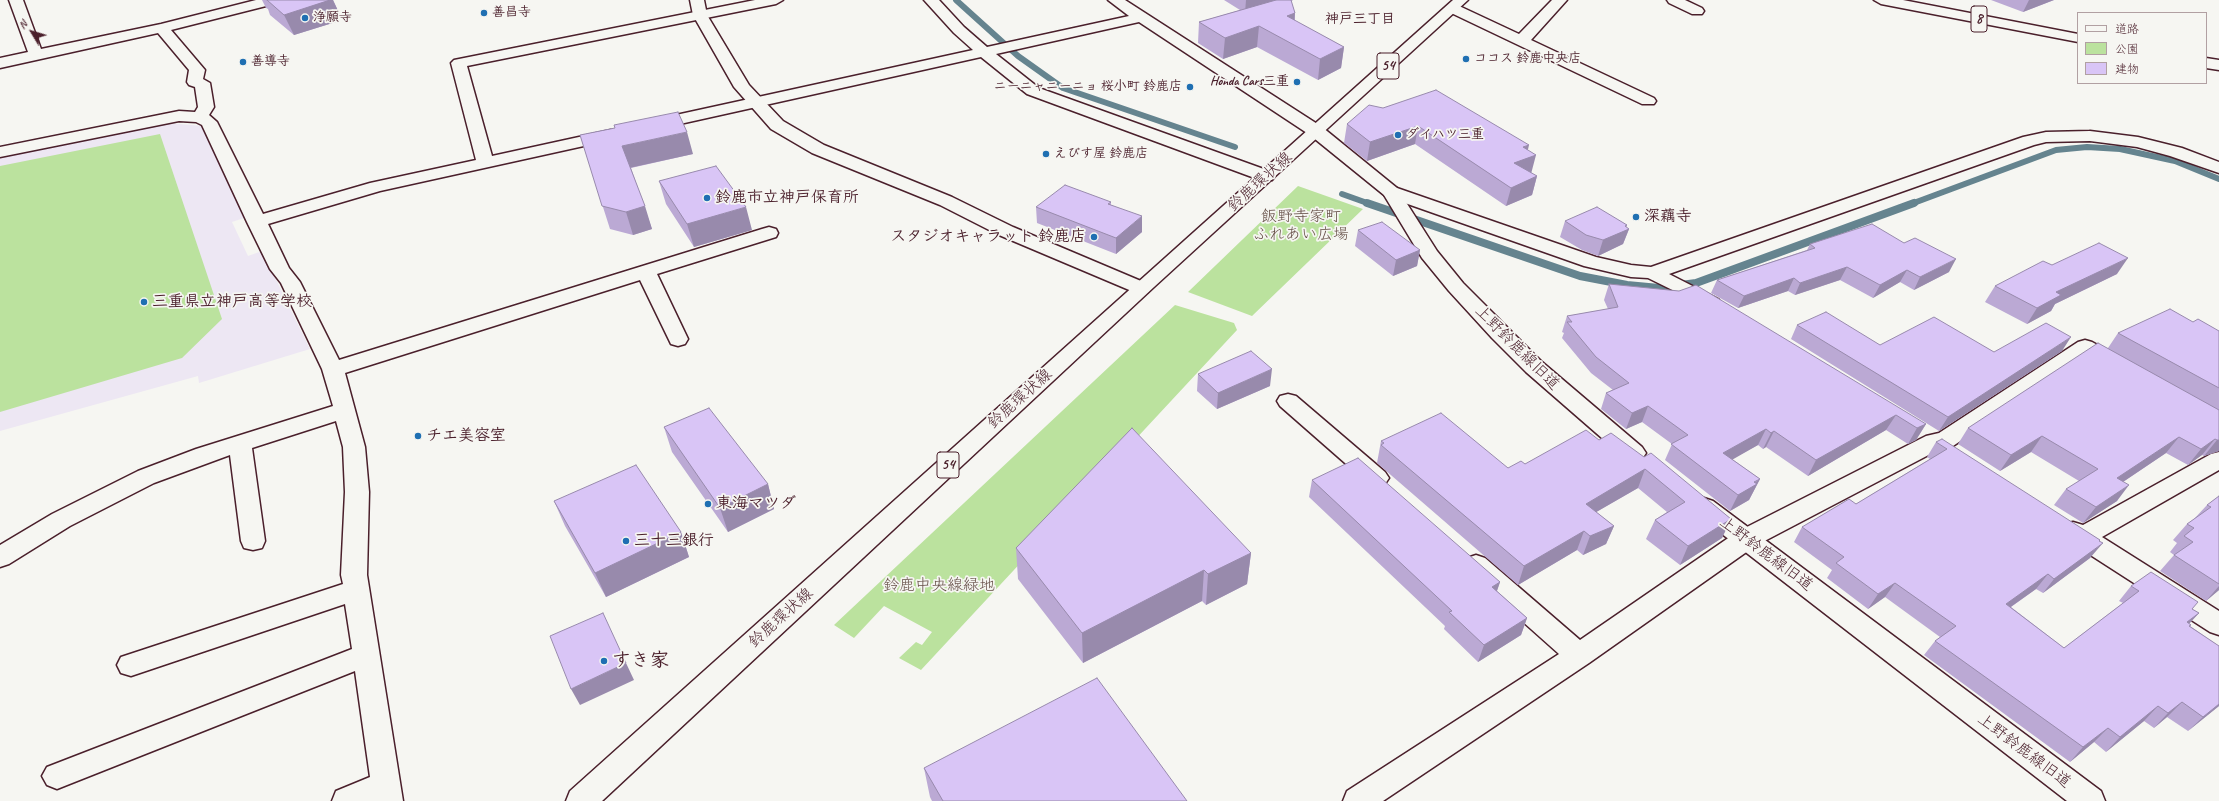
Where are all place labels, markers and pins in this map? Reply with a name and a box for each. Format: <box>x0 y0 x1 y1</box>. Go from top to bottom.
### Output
place label: 善昌寺 <box>492 5 531 21</box>
marker: 善昌寺 <box>479 8 489 18</box>
place label: 浄願寺 <box>313 10 352 26</box>
marker: 浄願寺 <box>300 13 310 23</box>
place label: ココス 鈴鹿中央店 <box>1474 51 1581 67</box>
place label: 善導寺 <box>251 54 290 70</box>
marker: ココス 鈴鹿中央店 <box>1461 54 1471 64</box>
marker: 善導寺 <box>238 57 248 67</box>
place label: Honda Cars三重 <box>1210 74 1289 90</box>
marker: Honda Cars三重 <box>1292 77 1302 87</box>
place label: ニーニャニーニョ 桜小町 鈴鹿店 <box>994 79 1182 95</box>
marker: ニーニャニーニョ 桜小町 鈴鹿店 <box>1185 82 1195 92</box>
place label: ダイハツ三重 <box>1406 127 1484 143</box>
marker: ダイハツ三重 <box>1393 130 1403 140</box>
place label: えびす屋 鈴鹿店 <box>1054 146 1148 162</box>
marker: えびす屋 鈴鹿店 <box>1041 149 1051 159</box>
place label: 鈴鹿市立神戸保育所 <box>715 188 859 208</box>
marker: 鈴鹿市立神戸保育所 <box>702 193 712 203</box>
place label: 深藕寺 <box>1644 207 1692 227</box>
marker: 深藕寺 <box>1631 212 1641 222</box>
place label: スタジオキャラット 鈴鹿店 <box>890 227 1086 247</box>
marker: スタジオキャラット 鈴鹿店 <box>1089 232 1099 242</box>
place label: 三重県立神戸高等学校 <box>152 292 312 312</box>
marker: 三重県立神戸高等学校 <box>139 297 149 307</box>
place label: チエ美容室 <box>426 426 506 446</box>
marker: チエ美容室 <box>413 431 423 441</box>
place label: 東海マツダ <box>716 494 796 514</box>
marker: 東海マツダ <box>703 499 713 509</box>
place label: 三十三銀行 <box>634 531 714 551</box>
marker: 三十三銀行 <box>621 536 631 546</box>
place label: すき家 <box>612 650 669 672</box>
marker: すき家 <box>599 656 609 666</box>

